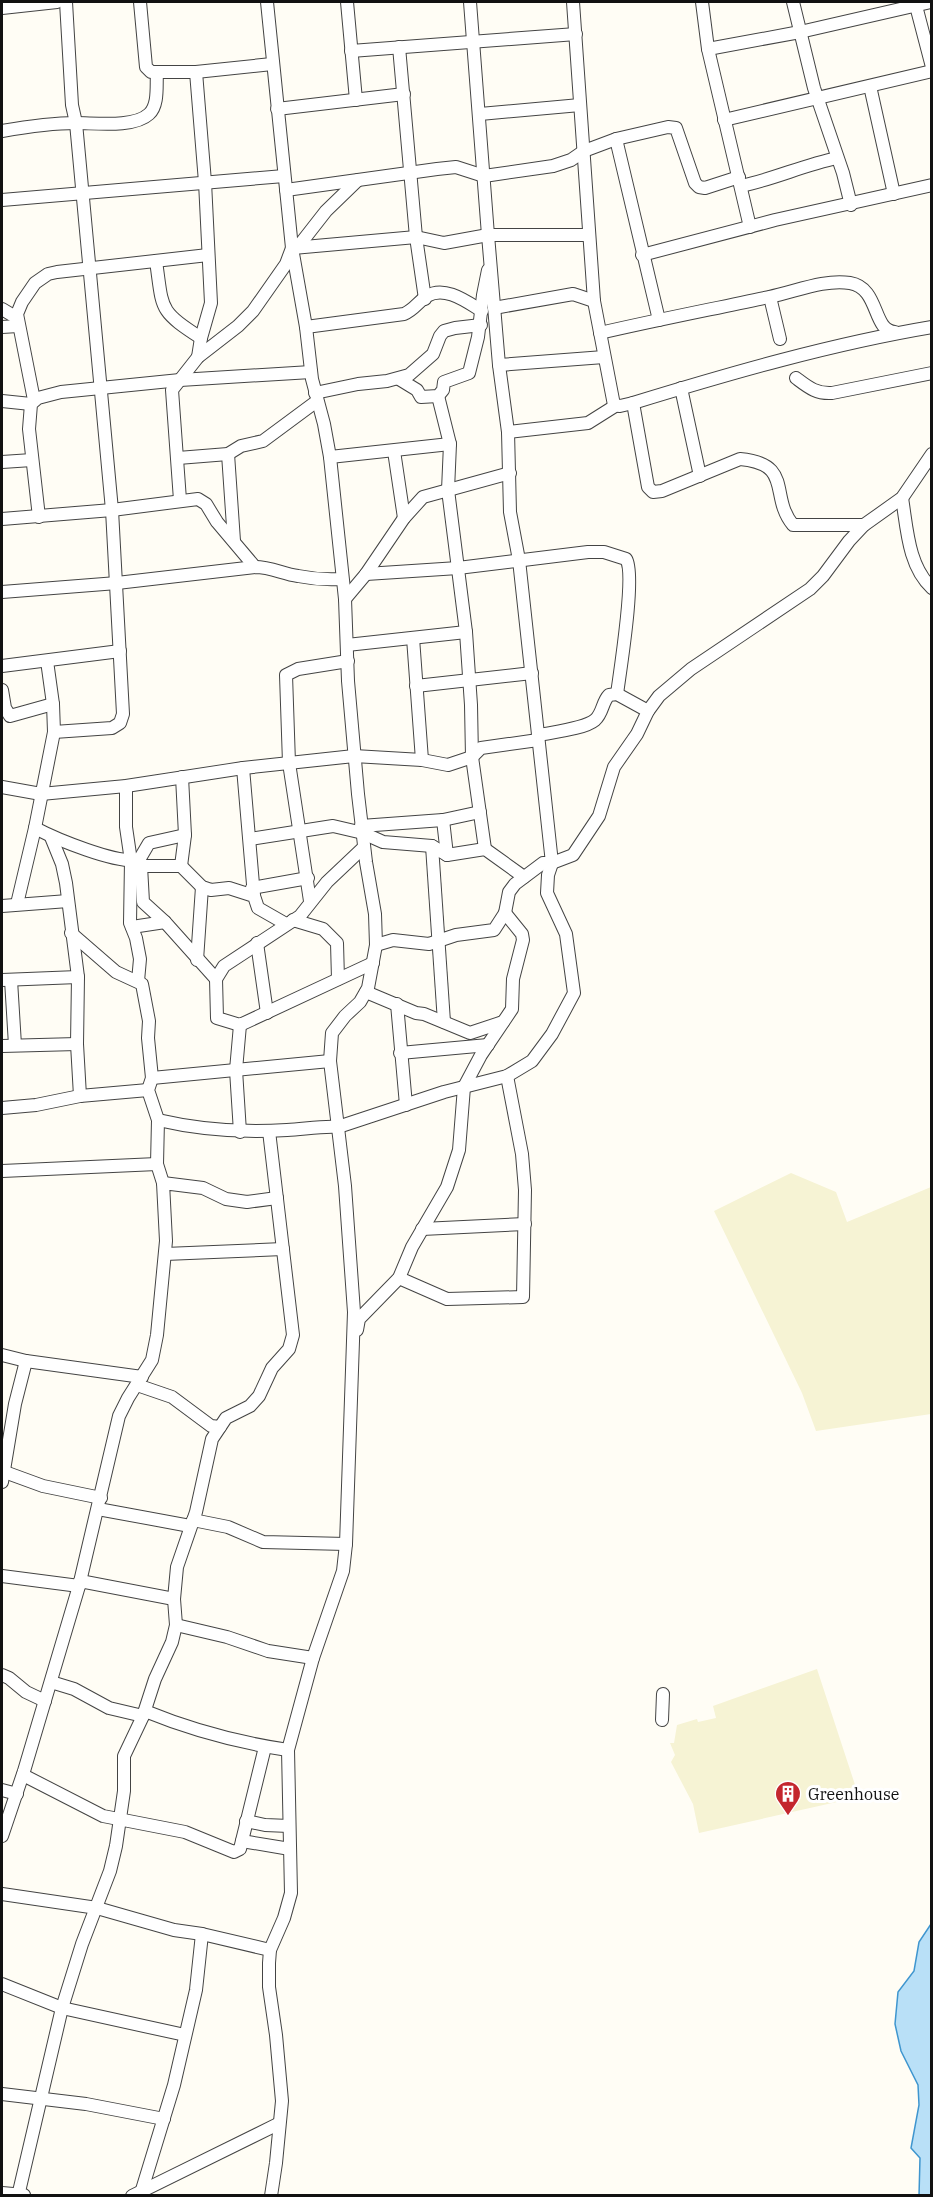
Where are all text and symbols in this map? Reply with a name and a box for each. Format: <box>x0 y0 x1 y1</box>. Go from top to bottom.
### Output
building icon: Greenhouse <box>773 1779 803 1817</box>
place label: Greenhouse <box>808 1784 899 1804</box>

